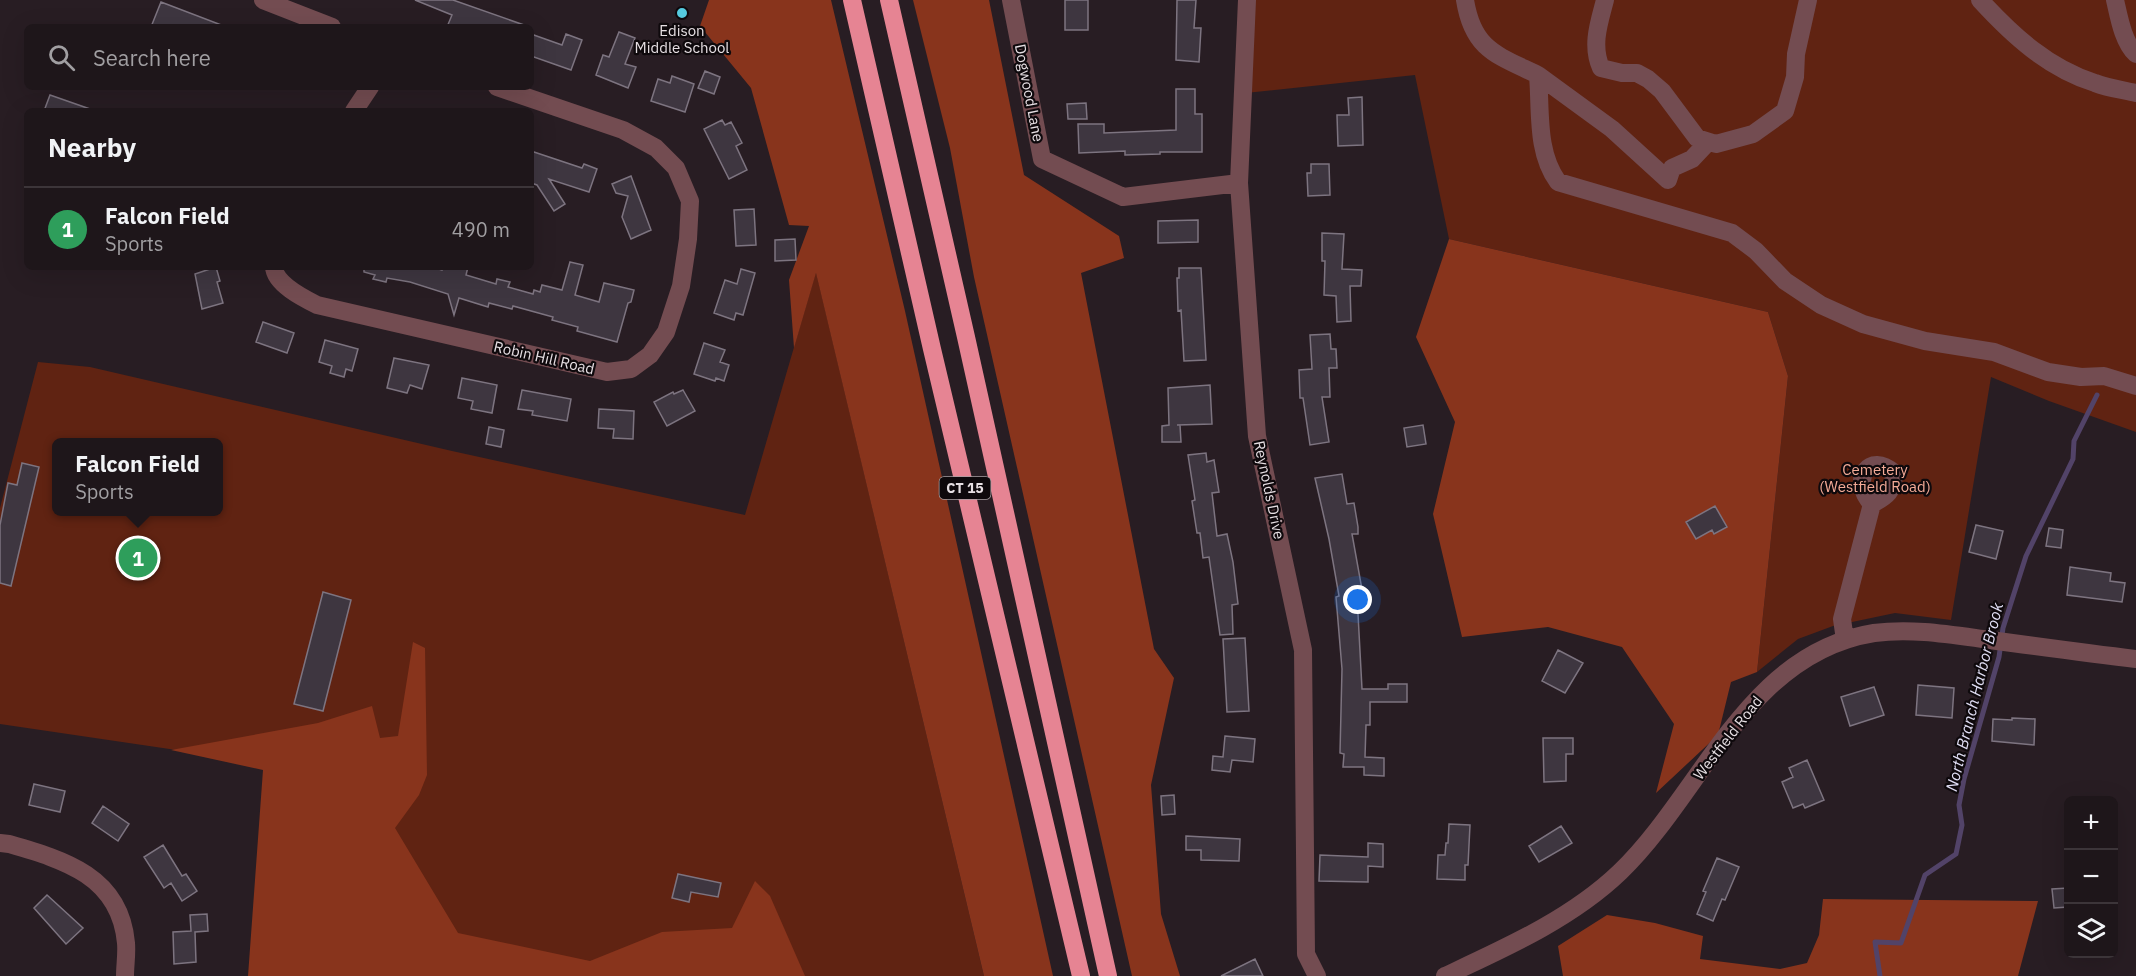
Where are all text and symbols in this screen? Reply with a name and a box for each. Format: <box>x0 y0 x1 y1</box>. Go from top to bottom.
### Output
marker: Edison Middle School <box>675 6 689 20</box>
place label: Edison Middle School <box>635 21 729 57</box>
search box <box>24 24 534 90</box>
icon: search <box>45 41 78 74</box>
street label: Dogwood Lane <box>1011 42 1048 143</box>
text: Search here <box>93 43 211 72</box>
text: Nearby <box>48 130 136 164</box>
text: Falcon Field <box>105 201 230 230</box>
text: 1 <box>62 216 74 243</box>
text: 490 m <box>452 216 510 243</box>
text: Sports <box>105 230 164 257</box>
street label: Robin Hill Road <box>492 337 596 378</box>
popup <box>52 438 223 516</box>
street label: Reynolds Drive <box>1250 439 1289 541</box>
text: Falcon Field <box>75 449 200 478</box>
park label: Cemetery (Westfield Road) <box>1819 460 1931 496</box>
road number: CT 15 <box>940 477 990 499</box>
text: Sports <box>75 478 134 505</box>
pin: 1 <box>118 536 158 580</box>
your location <box>1343 585 1372 614</box>
water label: North Branch Harbor Brook <box>1941 600 2007 793</box>
street label: Westfield Road <box>1689 692 1766 783</box>
map controls <box>2064 796 2118 958</box>
button: + <box>2064 796 2118 850</box>
button: − <box>2064 850 2118 904</box>
button: layers <box>2064 904 2118 958</box>

